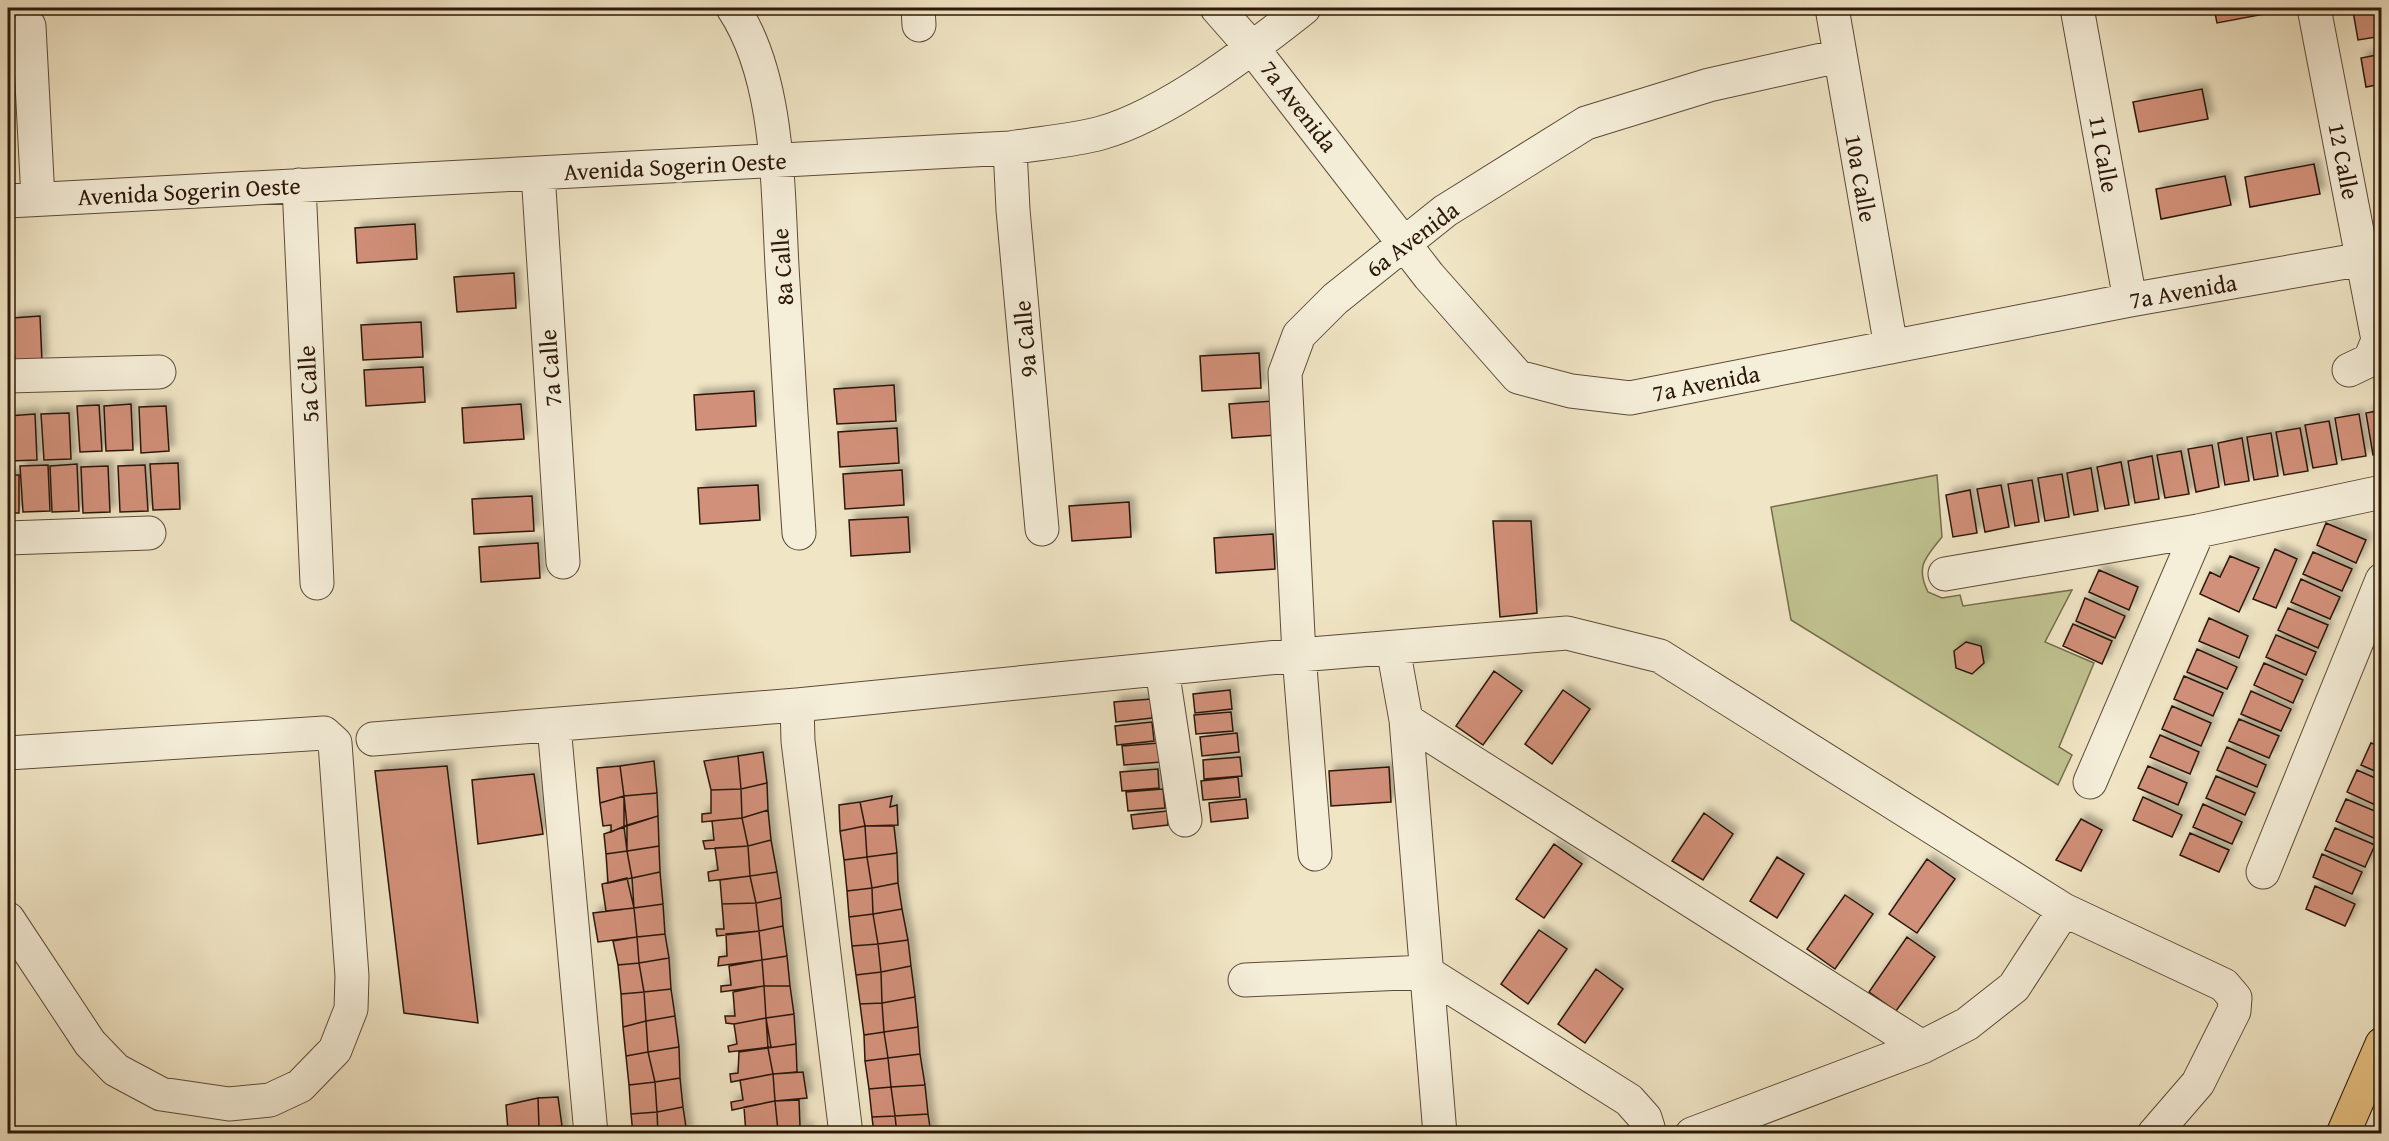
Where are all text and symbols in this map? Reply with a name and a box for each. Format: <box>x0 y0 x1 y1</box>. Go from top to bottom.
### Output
street label: 7a Avenida <box>1252 52 1347 160</box>
street label: 11 Calle <box>2080 113 2128 195</box>
street label: 12 Calle <box>2319 120 2369 202</box>
street label: 10a Calle <box>1836 131 1886 225</box>
street label: Avenida Sogerin Oeste <box>563 143 787 189</box>
street label: Avenida Sogerin Oeste <box>77 168 301 214</box>
street label: 6a Avenida <box>1358 192 1466 286</box>
street label: 8a Calle <box>762 227 802 307</box>
street label: 7a Avenida <box>2126 264 2240 318</box>
street label: 9a Calle <box>1004 299 1046 379</box>
street label: 7a Calle <box>530 328 570 408</box>
street label: 5a Calle <box>289 344 327 424</box>
street label: 7a Avenida <box>1649 355 1763 411</box>

